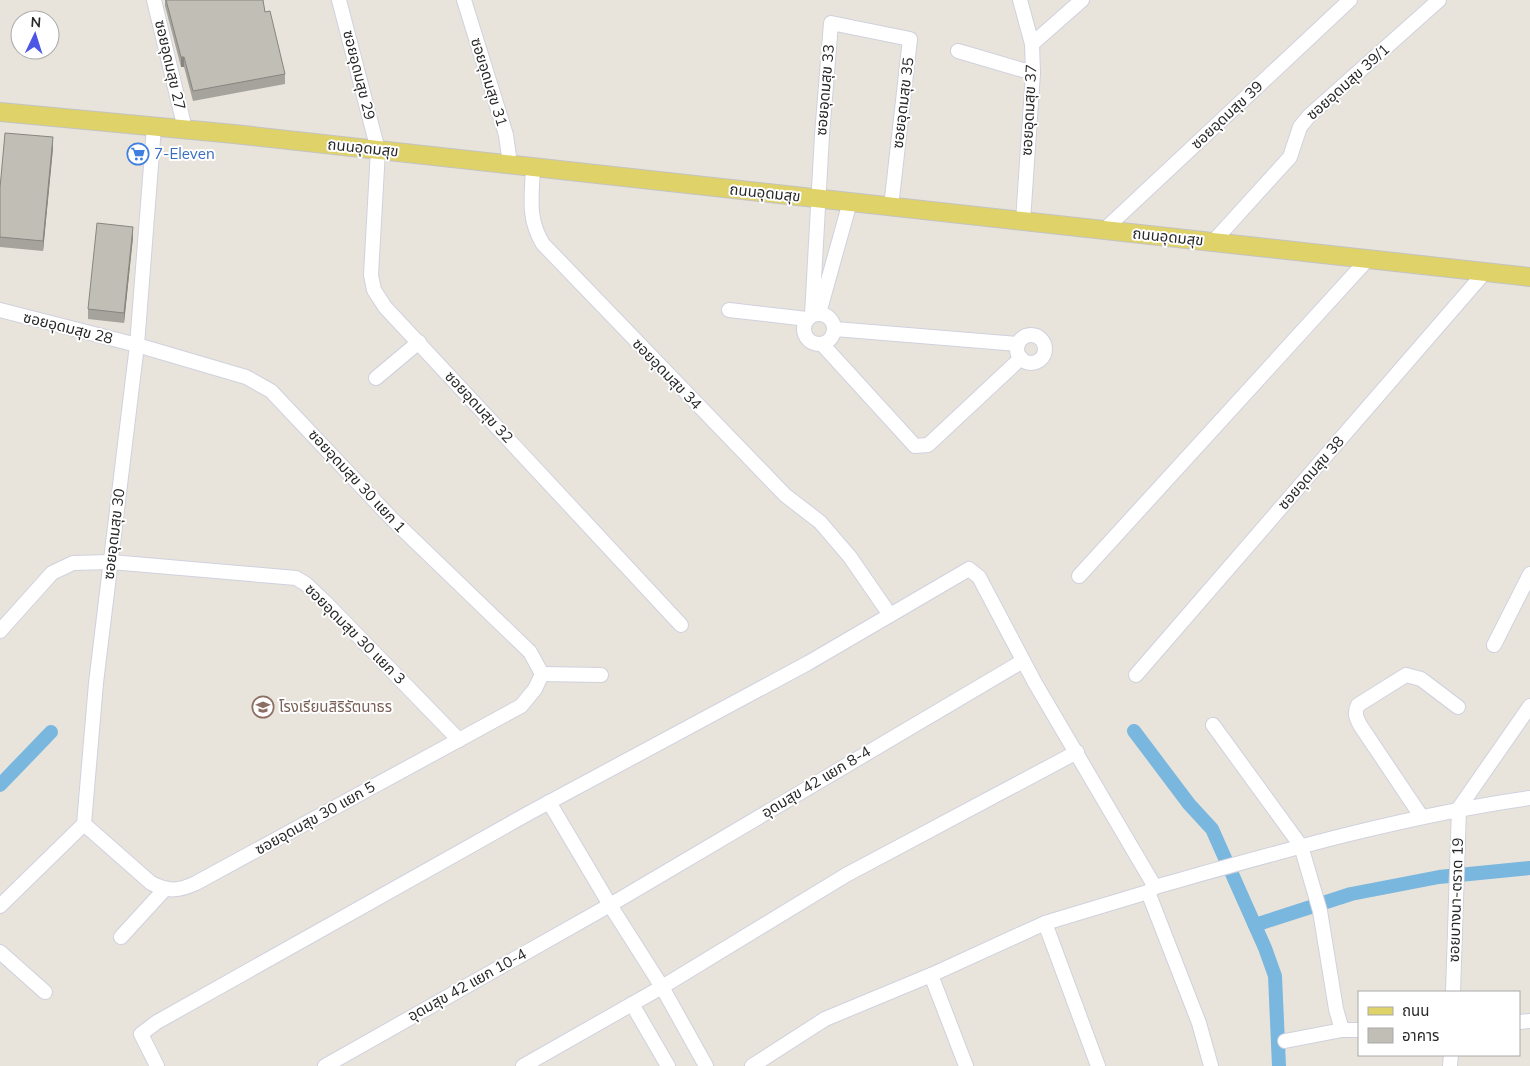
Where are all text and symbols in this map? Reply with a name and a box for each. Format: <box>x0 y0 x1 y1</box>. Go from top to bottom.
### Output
north arrow <box>10 10 60 60</box>
text: N <box>30 13 42 31</box>
street label: ซอยอุดมสุข 27 <box>151 18 190 112</box>
street label: ซอยอุดมสุข 29 <box>339 28 380 122</box>
street label: ซอยอุดมสุข 31 <box>467 35 512 128</box>
street label: ซอยอุดมสุข 39/1 <box>1302 39 1393 124</box>
street label: ซอยอุดมสุข 33 <box>811 43 838 136</box>
street label: ซอยอุดมสุข 35 <box>887 56 918 150</box>
street label: ซอยอุดมสุข 37 <box>1017 64 1040 156</box>
street label: ซอยอุดมสุข 39 <box>1187 76 1267 153</box>
street label: ถนนอุดมสุข <box>327 134 399 161</box>
supermarket icon: 7-Eleven <box>126 142 150 166</box>
place label: 7-Eleven <box>154 144 215 163</box>
street label: ถนนอุดมสุข <box>729 179 801 206</box>
street label: ถนนอุดมสุข <box>1132 223 1204 250</box>
street label: ซอยอุดมสุข 28 <box>21 307 115 348</box>
street label: ซอยอุดมสุข 34 <box>629 334 706 413</box>
street label: ซอยอุดมสุข 32 <box>441 367 518 447</box>
street label: ซอยอุดมสุข 30 แยก 1 <box>305 425 410 536</box>
street label: ซอยอุดมสุข 38 <box>1273 432 1348 513</box>
street label: ซอยอุดมสุข 30 <box>98 487 129 581</box>
street label: ซอยอุดมสุข 30 แยก 3 <box>301 579 410 688</box>
school or university icon: โรงเรียนสิริรัตนาธร <box>251 695 275 719</box>
place label: โรงเรียนสิริรัตนาธร <box>279 697 392 716</box>
street label: อุดมสุข 42 แยก 8-4 <box>758 741 874 822</box>
street label: ซอยอุดมสุข 30 แยก 5 <box>251 777 378 858</box>
street label: ซอยบางนา-ตราด 19 <box>1444 837 1467 963</box>
street label: อุดมสุข 42 แยก 10-4 <box>404 944 530 1025</box>
legend <box>1358 991 1520 1056</box>
text: ถนน <box>1402 1001 1429 1020</box>
text: อาคาร <box>1402 1026 1439 1045</box>

